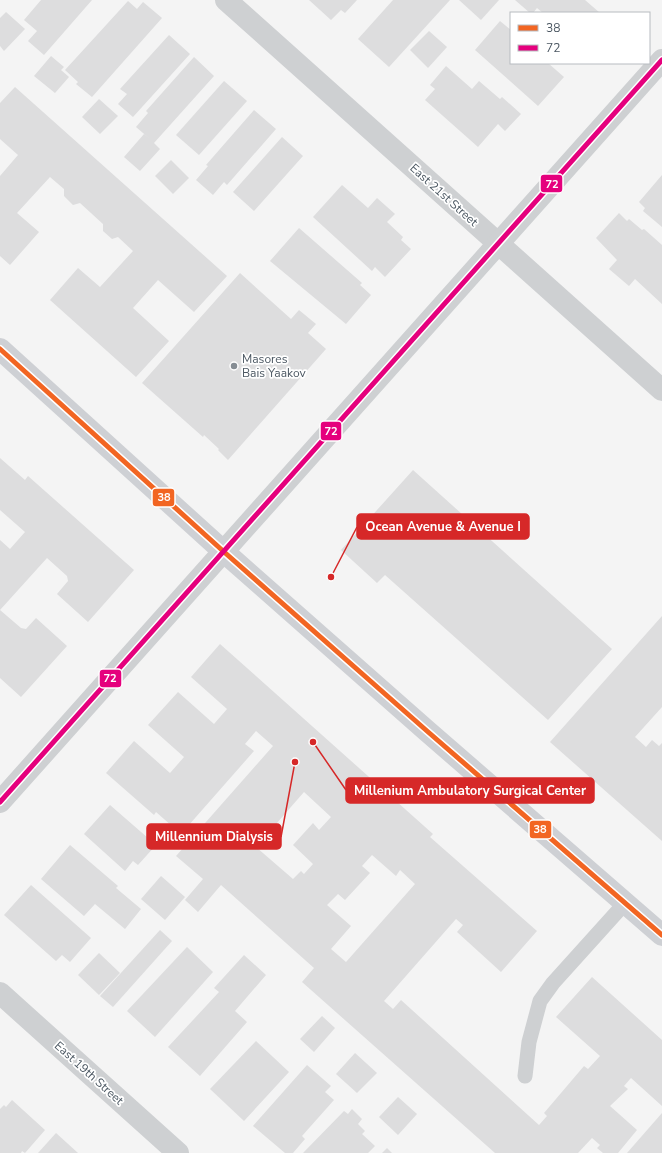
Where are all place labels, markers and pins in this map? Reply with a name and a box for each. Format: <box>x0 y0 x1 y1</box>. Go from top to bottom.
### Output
place label: Masores Bais Yaakov <box>242 351 306 381</box>
marker: Masores Bais Yaakov <box>229 361 239 371</box>
callout: Ocean Avenue & Avenue I <box>357 514 529 539</box>
callout: Millenium Ambulatory Surgical Center <box>346 778 594 803</box>
callout: Millennium Dialysis <box>147 824 281 849</box>

